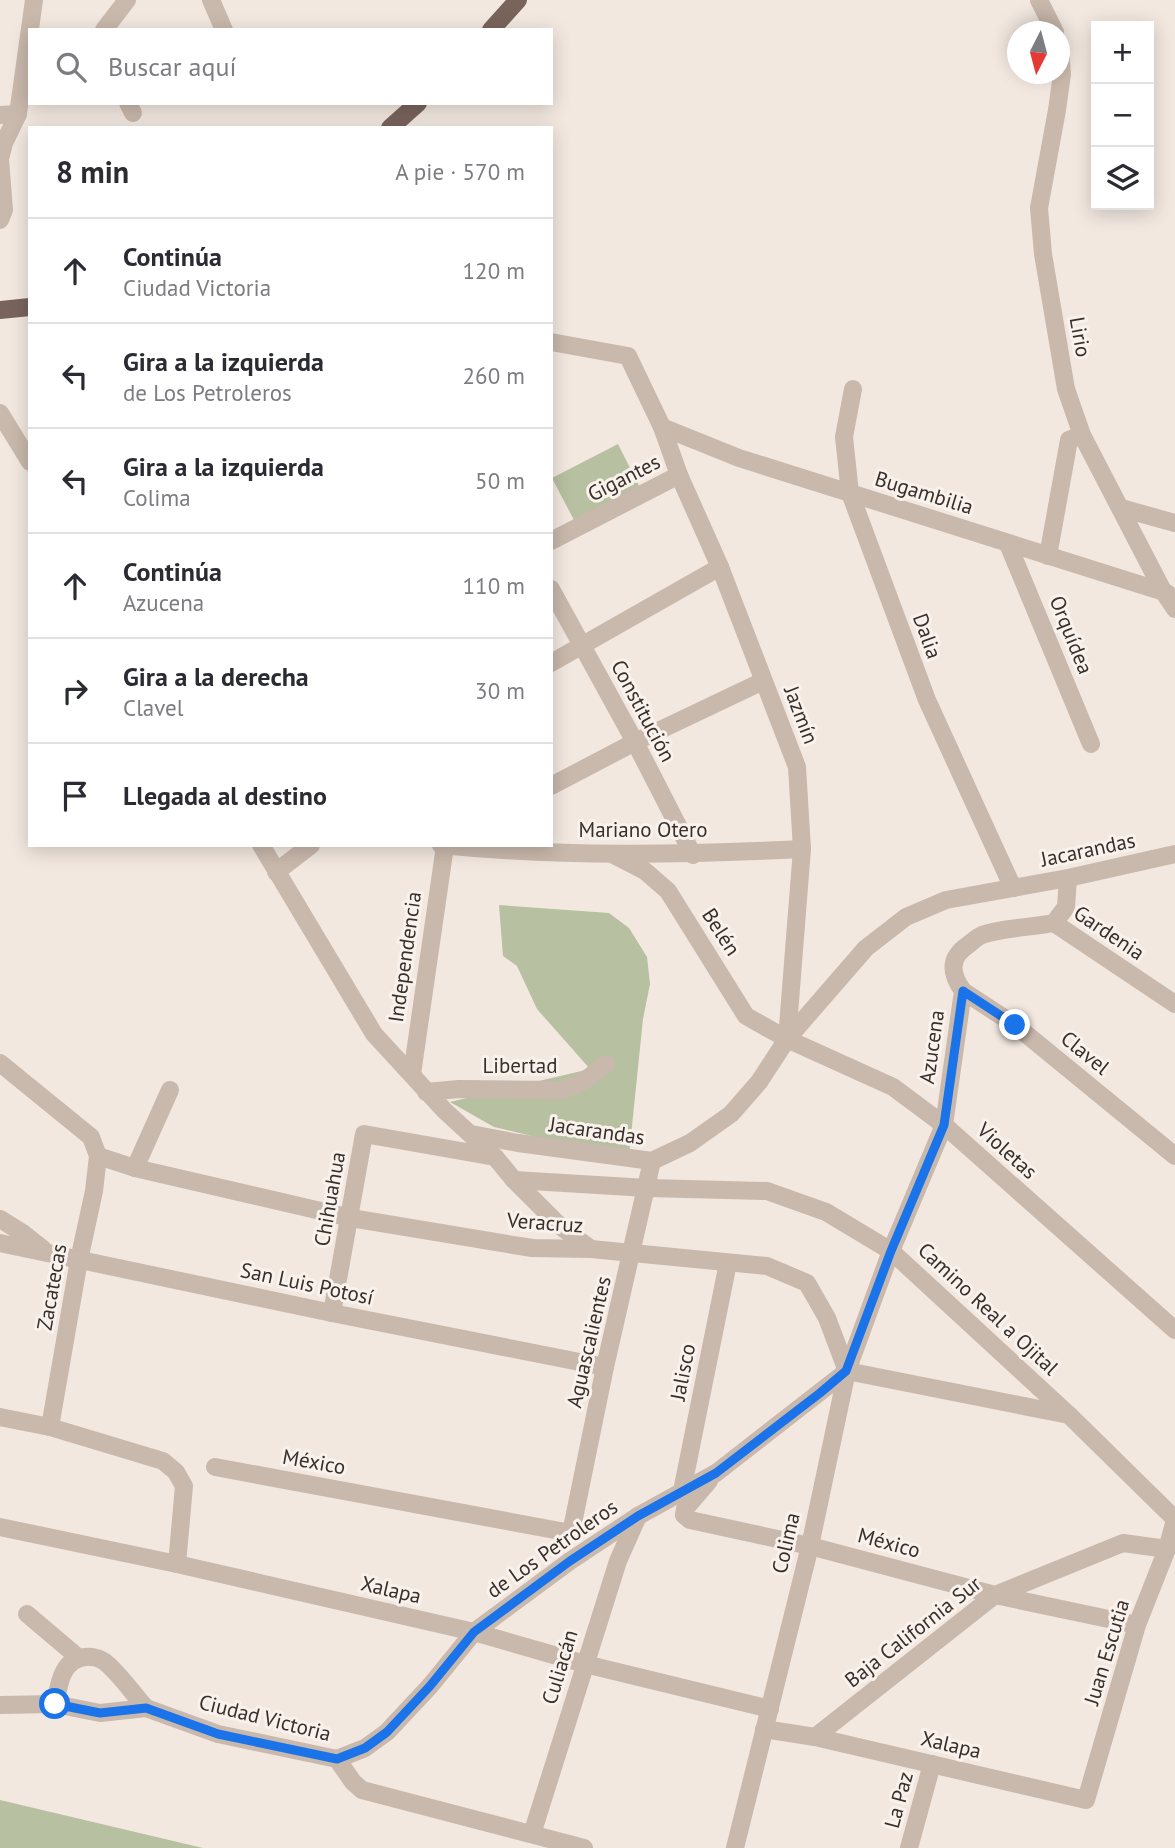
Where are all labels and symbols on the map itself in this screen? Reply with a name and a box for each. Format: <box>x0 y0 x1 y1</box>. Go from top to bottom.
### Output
north arrow <box>1007 21 1070 84</box>
street label: Lirio <box>1064 315 1097 359</box>
street label: Gigantes <box>583 448 665 507</box>
street label: Bugambilia <box>872 465 977 520</box>
street label: Orquídea <box>1044 592 1099 678</box>
street label: Dalia <box>907 609 948 662</box>
street label: Constitución <box>605 655 682 766</box>
street label: Jazmín <box>778 681 825 748</box>
street label: Mariano Otero <box>579 816 707 843</box>
street label: Jacarandas <box>1037 826 1138 873</box>
street label: Independencia <box>382 890 427 1024</box>
street label: Gardenia <box>1069 899 1150 966</box>
street label: Belén <box>696 903 747 961</box>
street label: Azucena <box>913 1008 950 1085</box>
route end <box>999 1009 1030 1040</box>
street label: Clavel <box>1055 1025 1115 1080</box>
street label: Libertad <box>482 1052 558 1079</box>
street label: Jacarandas <box>547 1110 646 1151</box>
street label: Violetas <box>971 1116 1043 1185</box>
street label: Chihuahua <box>308 1150 351 1248</box>
street label: Veracruz <box>505 1206 584 1239</box>
street label: Camino Real a Ojital <box>912 1236 1064 1381</box>
street label: Zacatecas <box>31 1242 72 1332</box>
street label: San Luis Potosí <box>238 1256 376 1311</box>
street label: Aguascalientes <box>560 1274 617 1410</box>
street label: Jalisco <box>664 1341 701 1404</box>
street label: México <box>280 1443 348 1480</box>
street label: de Los Petroleros <box>481 1493 623 1604</box>
street label: Colima <box>765 1510 806 1576</box>
street label: México <box>855 1521 923 1564</box>
street label: Xalapa <box>358 1569 424 1610</box>
street label: Baja California Sur <box>839 1570 986 1693</box>
street label: Juan Escutia <box>1077 1596 1135 1709</box>
street label: Culiacán <box>535 1626 584 1707</box>
route start <box>39 1688 70 1719</box>
street label: Ciudad Victoria <box>196 1688 334 1747</box>
street label: Xalapa <box>918 1724 984 1765</box>
street label: La Paz <box>878 1769 919 1831</box>

